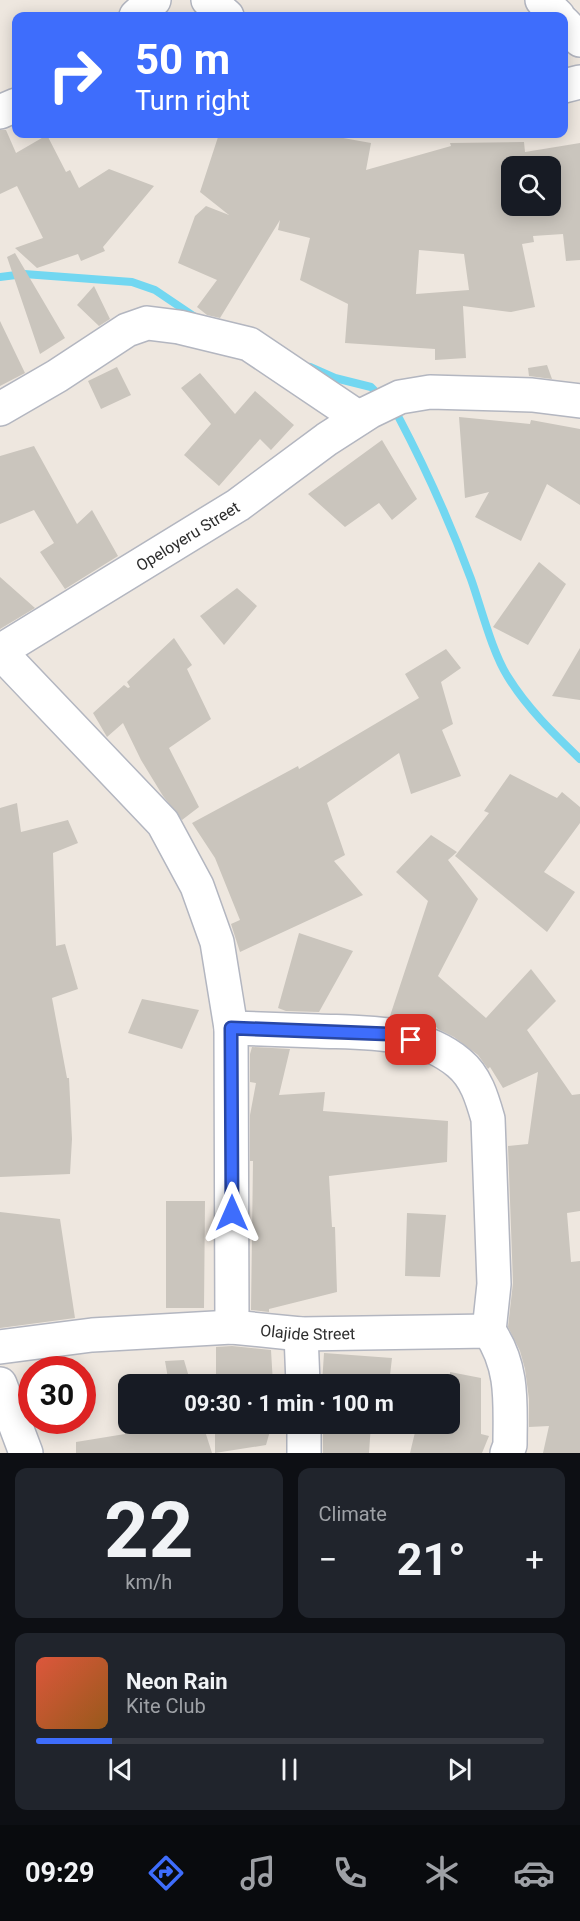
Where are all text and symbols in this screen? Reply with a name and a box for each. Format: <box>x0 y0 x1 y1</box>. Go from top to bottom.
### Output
text: 50 m <box>135 35 230 84</box>
icon: right <box>36 36 114 114</box>
text: Turn right <box>135 85 250 117</box>
map controls <box>501 156 561 216</box>
button: search <box>501 156 561 216</box>
street label: Opeloyeru Street <box>132 497 243 575</box>
pin <box>385 1014 436 1065</box>
icon: arrive <box>394 1023 427 1056</box>
position arrow <box>200 1181 264 1245</box>
street label: Olajide Street <box>259 1320 355 1344</box>
speed limit sign: 30 <box>18 1356 96 1434</box>
text: 09:30 · 1 min · 100 m <box>184 1391 394 1416</box>
text: 22 <box>104 1485 194 1576</box>
text: Climate <box>319 1502 387 1526</box>
text: 21° <box>397 1533 466 1586</box>
text: − <box>319 1540 337 1579</box>
text: + <box>525 1540 544 1579</box>
text: km/h <box>125 1570 172 1594</box>
text: Neon Rain <box>126 1669 228 1694</box>
text: Kite Club <box>126 1694 206 1718</box>
icon: previous <box>104 1753 137 1786</box>
icon: pause <box>273 1753 306 1786</box>
icon: next <box>443 1753 476 1786</box>
icon: directions <box>145 1852 187 1894</box>
icon: music <box>237 1852 279 1894</box>
icon: phone <box>329 1852 371 1894</box>
icon: climate <box>421 1852 463 1894</box>
icon: car <box>513 1852 555 1894</box>
text: 09:29 <box>25 1857 95 1889</box>

